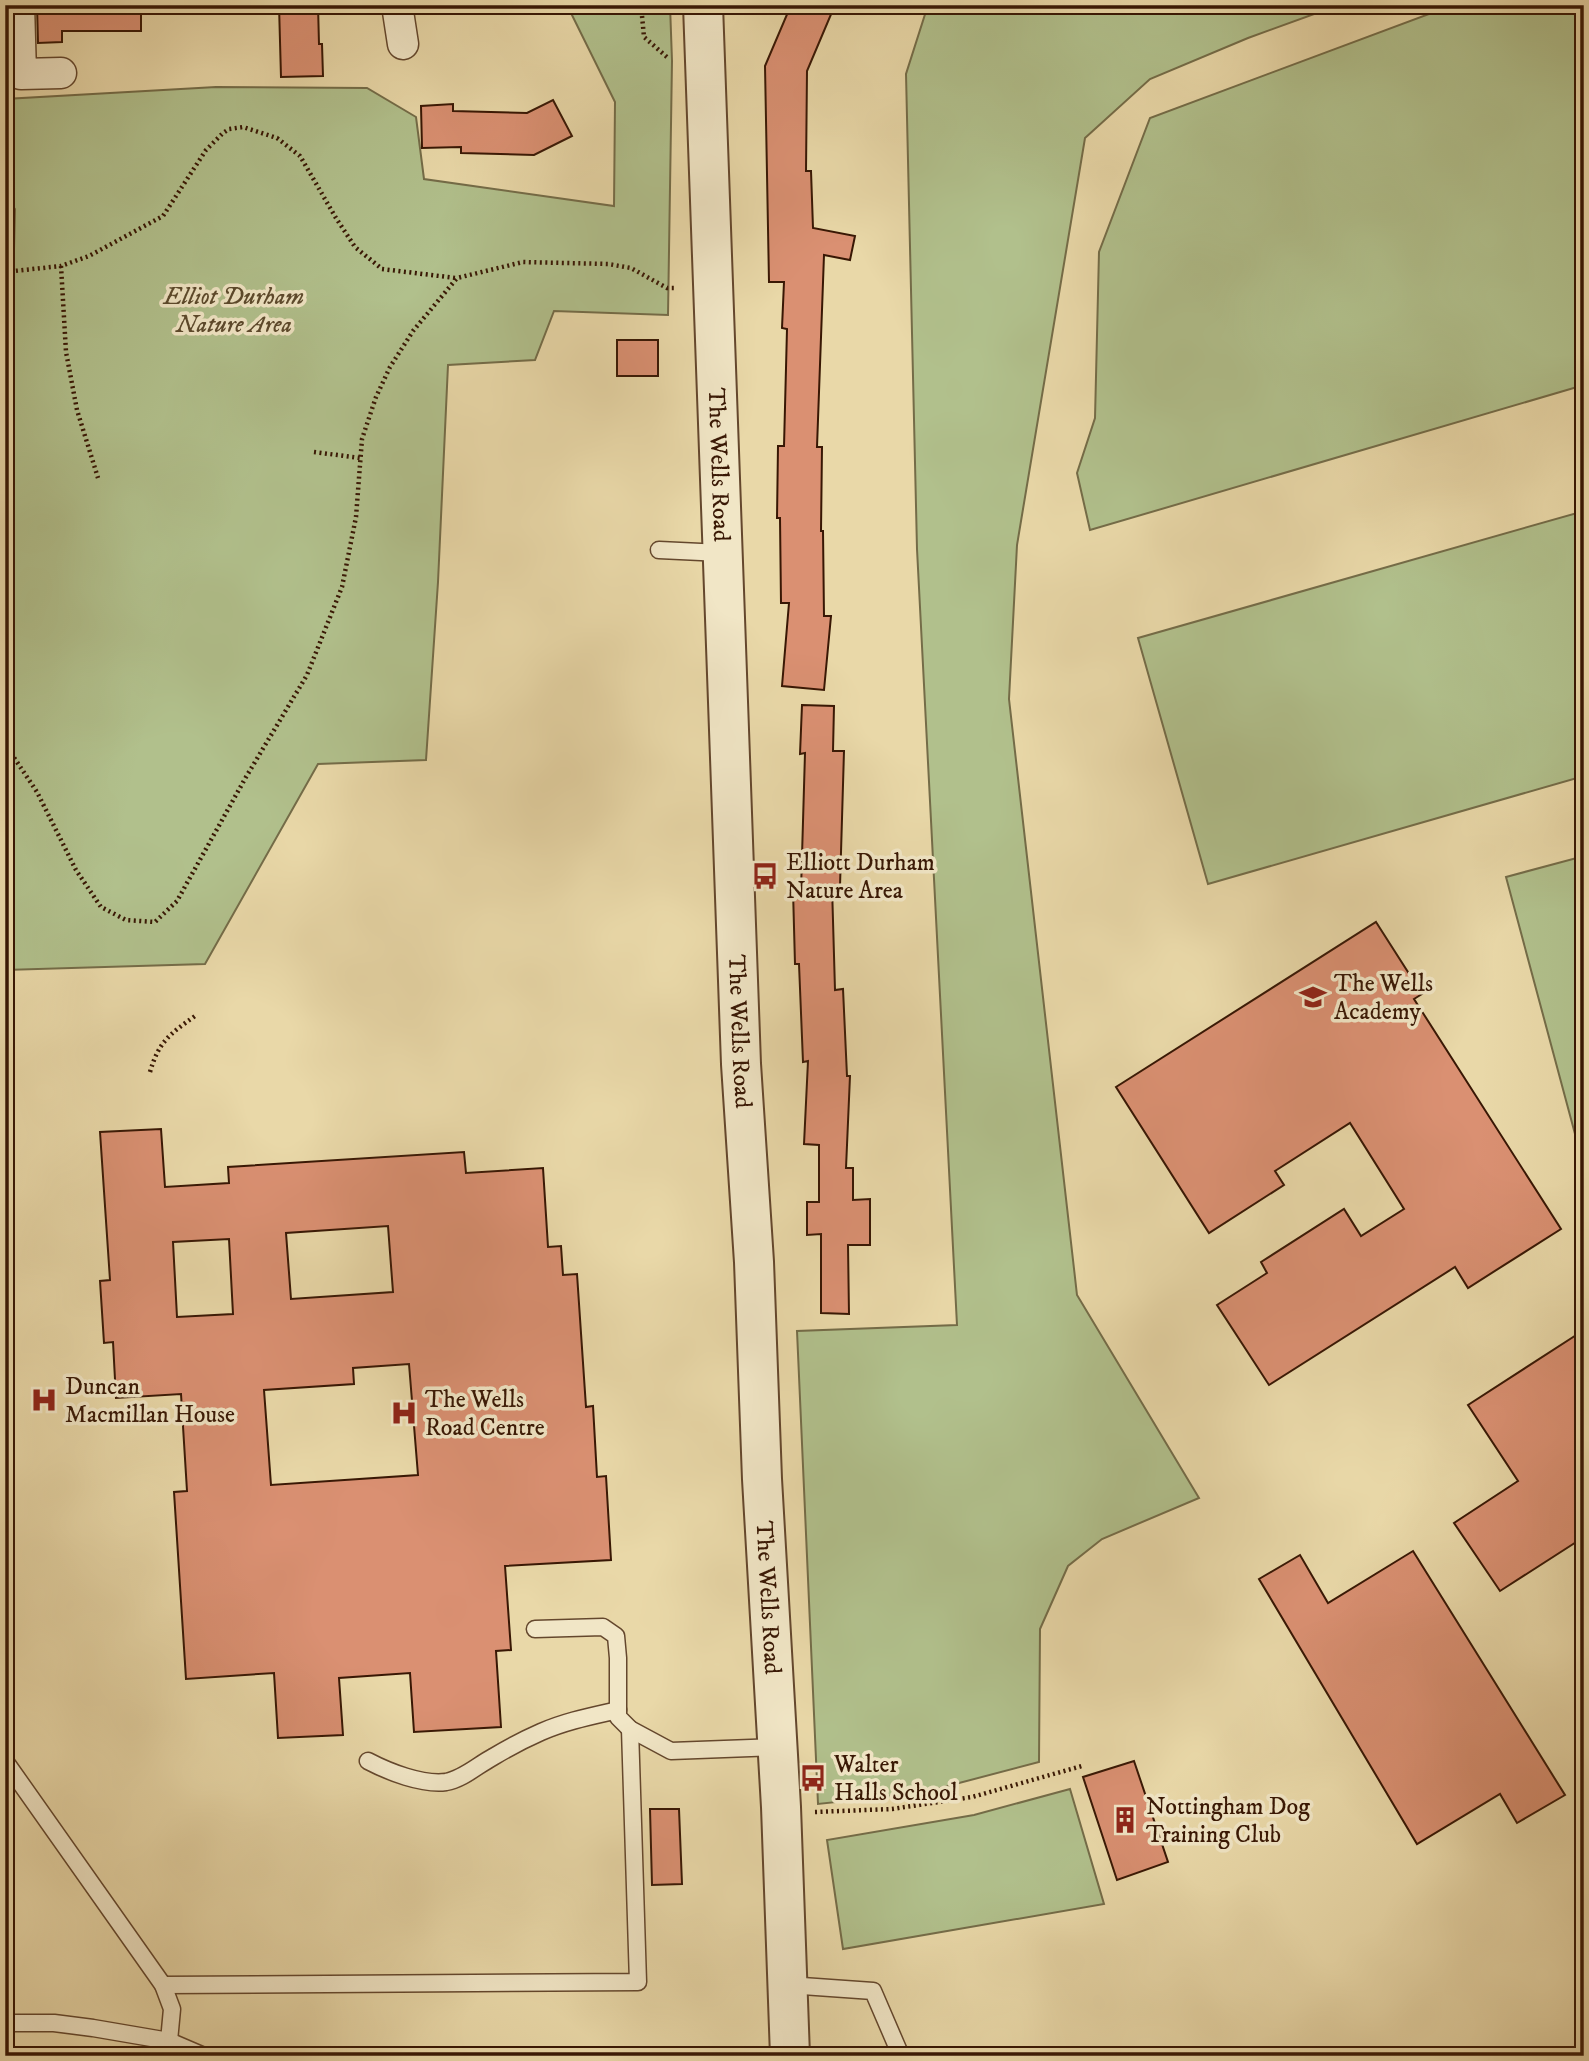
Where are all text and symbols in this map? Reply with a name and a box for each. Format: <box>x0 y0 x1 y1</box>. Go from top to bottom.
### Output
park label: Elliot Durham Nature Area <box>162 282 304 340</box>
street label: The Wells Road <box>701 387 736 542</box>
place label: Elliott Durham Nature Area <box>786 848 935 906</box>
bus stop icon: Elliott Durham Nature Area <box>750 861 780 891</box>
street label: The Wells Road <box>721 954 758 1109</box>
place label: The Wells Academy <box>1334 969 1433 1027</box>
school or university icon: The Wells Academy <box>1298 982 1328 1012</box>
place label: Duncan Macmillan House <box>65 1372 235 1430</box>
hospital icon: Duncan Macmillan House <box>29 1385 59 1415</box>
place label: The Wells Road Centre <box>425 1385 545 1443</box>
hospital icon: The Wells Road Centre <box>389 1398 419 1428</box>
street label: The Wells Road <box>748 1520 787 1675</box>
place label: Walter Halls School <box>833 1750 959 1808</box>
bus stop icon: Walter Halls School <box>798 1763 828 1793</box>
place label: Nottingham Dog Training Club <box>1146 1792 1310 1850</box>
building icon: Nottingham Dog Training Club <box>1110 1805 1140 1835</box>

